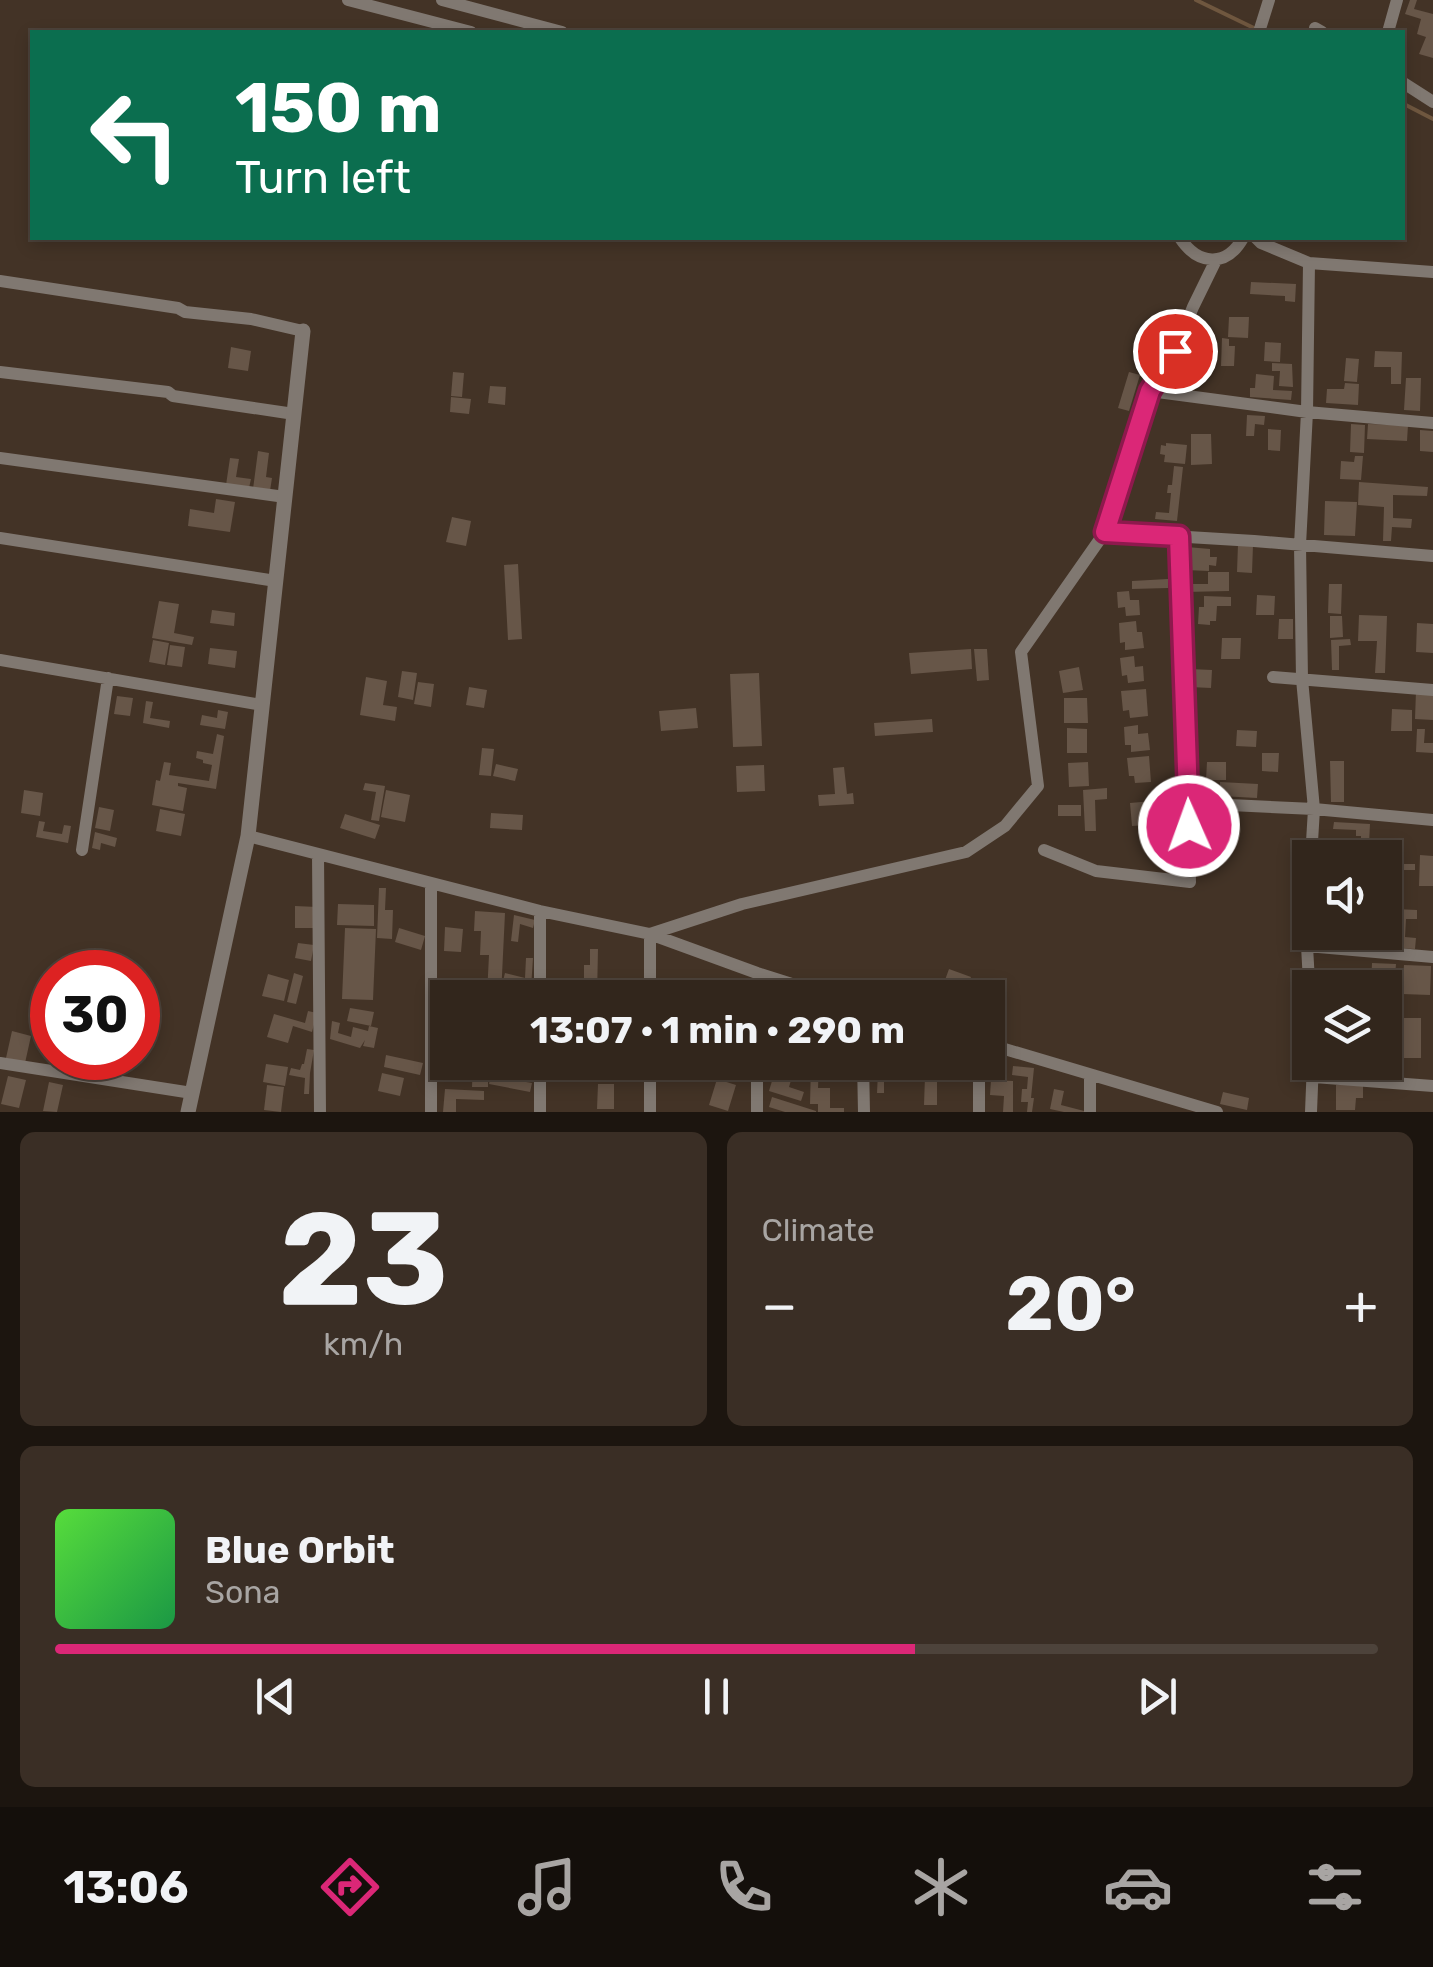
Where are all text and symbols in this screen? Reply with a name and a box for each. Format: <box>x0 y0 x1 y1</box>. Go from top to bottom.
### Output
text: 150 m <box>235 67 442 150</box>
icon: left <box>70 70 200 200</box>
text: Turn left <box>235 151 411 204</box>
pin <box>1133 309 1218 394</box>
icon: arrive <box>1148 324 1203 379</box>
position arrow <box>1137 774 1241 878</box>
map controls <box>1292 840 1402 1080</box>
button: sound <box>1292 840 1402 950</box>
speed limit sign: 30 <box>30 950 160 1080</box>
button: layers <box>1292 970 1402 1080</box>
text: 13:07 · 1 min · 290 m <box>530 1007 905 1053</box>
text: 23 <box>278 1182 448 1337</box>
text: Climate <box>762 1211 875 1249</box>
text: 20° <box>1005 1260 1136 1349</box>
text: − <box>762 1273 797 1338</box>
text: + <box>1344 1273 1378 1338</box>
text: km/h <box>323 1325 403 1363</box>
text: Blue Orbit <box>205 1527 395 1573</box>
text: Sona <box>205 1573 280 1611</box>
icon: previous <box>248 1669 303 1724</box>
icon: pause <box>689 1669 744 1724</box>
icon: next <box>1130 1669 1185 1724</box>
icon: directions <box>315 1852 385 1922</box>
icon: music <box>512 1852 582 1922</box>
icon: phone <box>709 1852 779 1922</box>
icon: climate <box>906 1852 976 1922</box>
icon: car <box>1103 1852 1173 1922</box>
icon: filters <box>1300 1852 1370 1922</box>
text: 13:06 <box>63 1861 188 1914</box>

